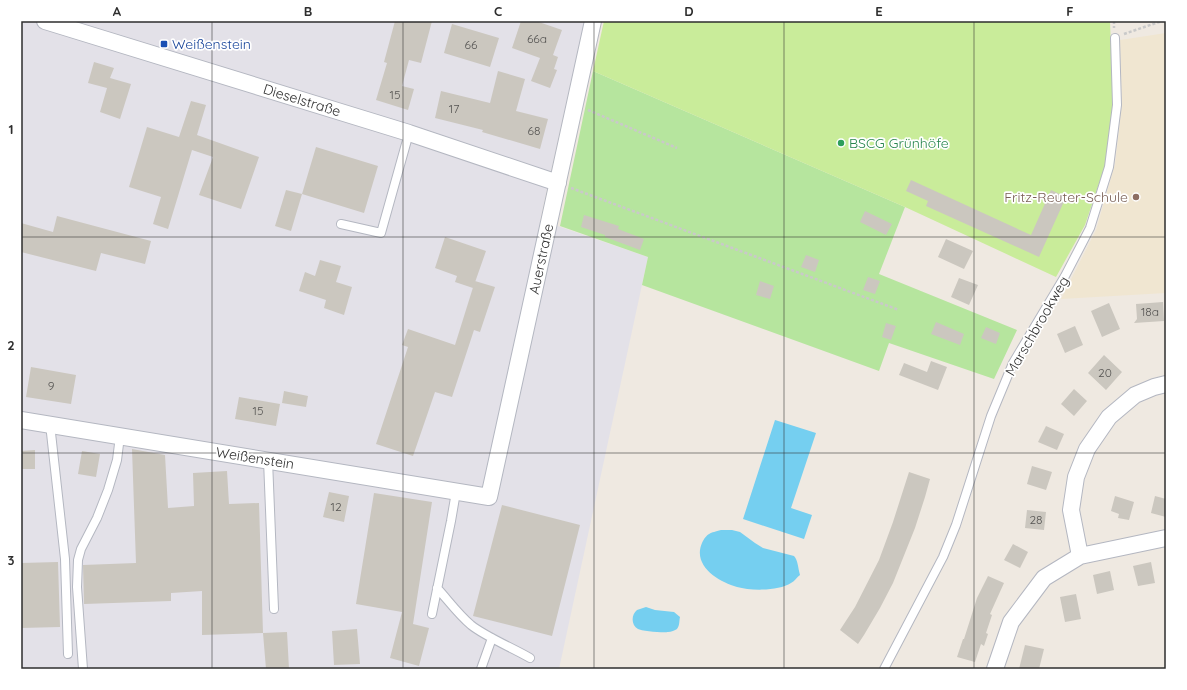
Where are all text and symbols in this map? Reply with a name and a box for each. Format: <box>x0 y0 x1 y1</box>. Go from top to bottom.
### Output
text: A <box>113 3 122 19</box>
text: B <box>304 3 312 19</box>
text: C <box>494 3 502 19</box>
text: D <box>684 3 694 19</box>
text: E <box>875 3 883 19</box>
text: F <box>1066 3 1074 19</box>
house number: 66a <box>527 31 547 46</box>
place label: Weißenstein <box>172 35 251 53</box>
house number: 66 <box>465 37 478 52</box>
marker: Weißenstein <box>159 39 169 49</box>
street label: Dieselstraße <box>261 80 343 120</box>
house number: 15 <box>390 87 400 102</box>
house number: 17 <box>449 101 459 116</box>
text: 1 <box>8 121 14 137</box>
house number: 68 <box>528 123 540 138</box>
place label: BSCG Grünhöfe <box>849 134 949 152</box>
marker: BSCG Grünhöfe <box>836 138 846 148</box>
place label: Fritz-Reuter-Schule <box>1004 188 1128 206</box>
marker: Fritz-Reuter-Schule <box>1131 192 1141 202</box>
street label: Auerstraße <box>525 222 557 296</box>
street label: Marschbrookweg <box>1001 273 1073 379</box>
house number: 18a <box>1141 304 1159 319</box>
text: 2 <box>7 337 15 353</box>
house number: 20 <box>1098 365 1112 380</box>
house number: 9 <box>48 378 55 393</box>
house number: 15 <box>253 403 263 418</box>
street label: Weißenstein <box>215 443 295 473</box>
house number: 12 <box>330 499 342 514</box>
house number: 28 <box>1029 512 1043 527</box>
text: 3 <box>8 552 15 568</box>

